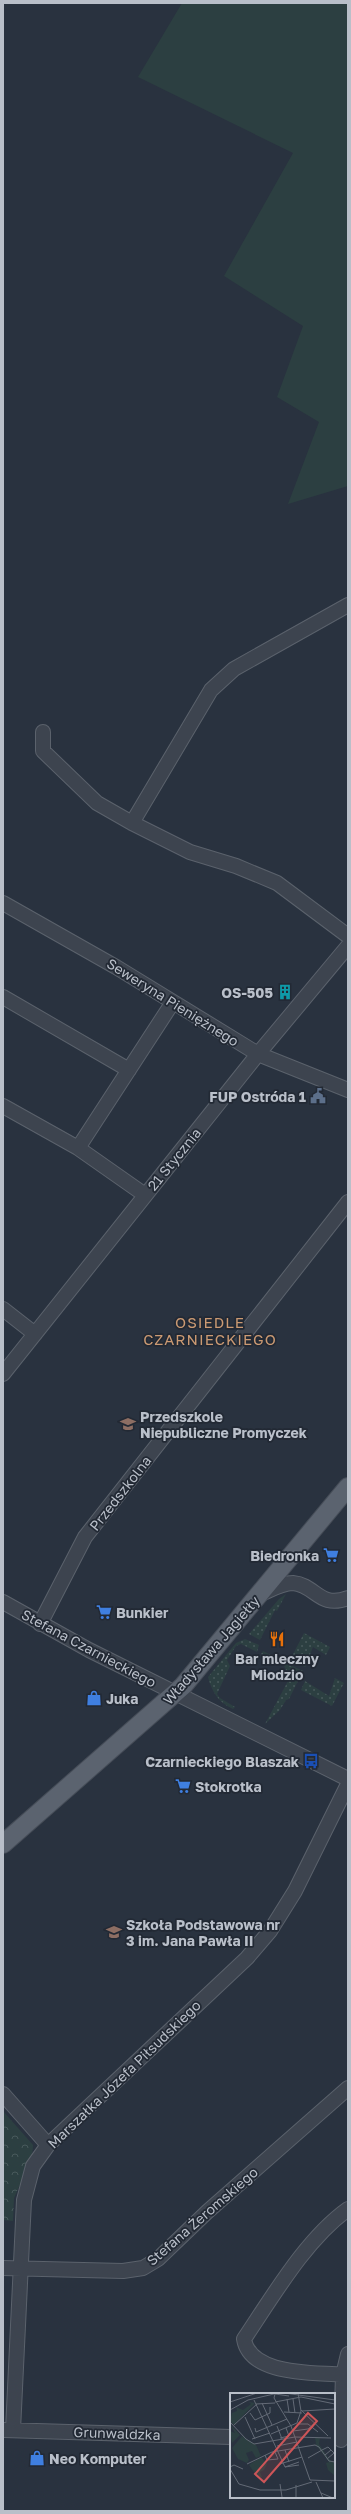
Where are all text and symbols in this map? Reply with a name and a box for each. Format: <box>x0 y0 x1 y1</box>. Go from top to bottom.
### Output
street label: Seweryna Pieniężnego <box>104 954 242 1050</box>
building icon: OS-505 <box>276 983 294 1001</box>
place label: OS-505 <box>221 984 273 1001</box>
public building icon: FUP Ostróda 1 <box>309 1087 327 1105</box>
place label: FUP Ostróda 1 <box>209 1088 306 1105</box>
street label: 21 Stycznia <box>144 1124 204 1194</box>
district label: OSIEDLE CZARNIECKIEGO <box>143 1313 277 1348</box>
place label: Przedszkole Niepubliczne Promyczek <box>140 1408 307 1441</box>
school or university icon: Przedszkole Niepubliczne Promyczek <box>119 1415 137 1433</box>
street label: Przedszkolna <box>86 1452 154 1534</box>
supermarket icon: Biedronka <box>322 1546 340 1564</box>
place label: Biedronka <box>250 1547 319 1564</box>
street label: Władysława Jagiełły <box>159 1592 263 1708</box>
supermarket icon: Bunkier <box>95 1603 113 1621</box>
place label: Bunkier <box>116 1604 169 1621</box>
street label: Stefana Czarnieckiego <box>19 1605 159 1691</box>
restaurant icon: Bar mleczny Miodzio <box>268 1630 286 1648</box>
place label: Bar mleczny Miodzio <box>235 1650 320 1683</box>
shop icon: Juka <box>85 1689 103 1707</box>
place label: Juka <box>106 1690 138 1707</box>
bus stop icon: Czarnieckiego Blaszak <box>302 1752 320 1770</box>
place label: Czarnieckiego Blaszak <box>145 1753 299 1770</box>
supermarket icon: Stokrotka <box>174 1777 192 1795</box>
place label: Stokrotka <box>195 1778 262 1795</box>
place label: Szkoła Podstawowa nr 3 im. Jana Pawła II <box>126 1916 281 1949</box>
school or university icon: Szkoła Podstawowa nr 3 im. Jana Pawła II <box>105 1923 123 1941</box>
street label: Marszałka Józefa Piłsudskiego <box>44 1996 204 2152</box>
street label: Stefana Żeromskiego <box>143 2163 261 2269</box>
inset map <box>230 2393 335 2498</box>
street label: Grunwaldzka <box>73 2423 161 2443</box>
shop icon: Neo Komputer <box>28 2449 46 2467</box>
place label: Neo Komputer <box>49 2450 147 2467</box>

